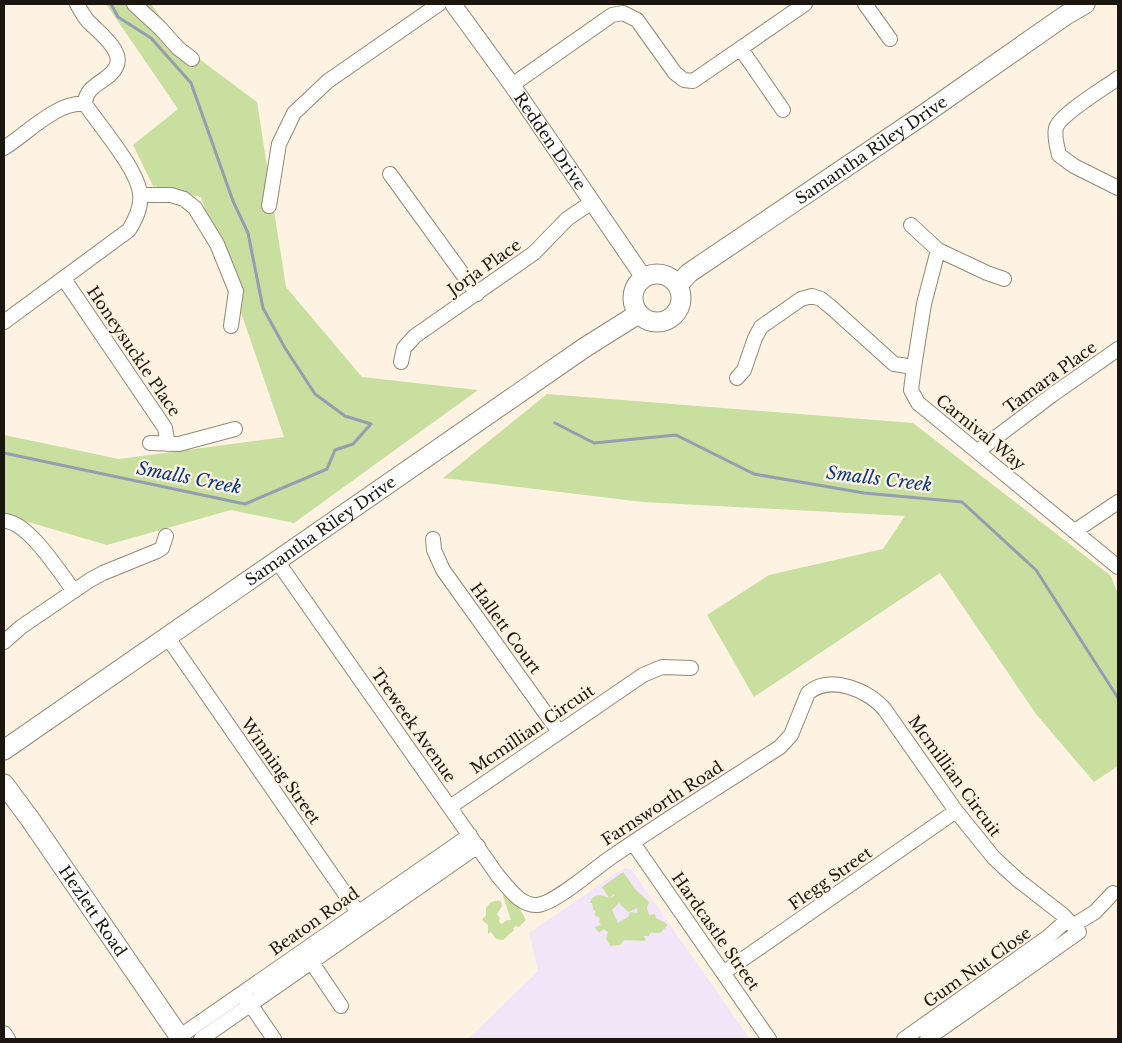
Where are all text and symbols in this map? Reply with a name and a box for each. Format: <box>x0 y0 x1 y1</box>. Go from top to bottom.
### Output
street label: Redden Drive <box>510 88 591 194</box>
street label: Samantha Riley Drive <box>791 91 951 208</box>
street label: Jorja Place <box>442 234 525 301</box>
street label: Honeysuckle Place <box>83 282 185 420</box>
street label: Tamara Place <box>1000 337 1100 417</box>
street label: Carnival Way <box>932 390 1030 475</box>
water label: Smalls Creek <box>135 457 243 499</box>
water label: Smalls Creek <box>825 462 933 496</box>
street label: Samantha Riley Drive <box>241 471 400 590</box>
street label: Hallett Court <box>466 579 546 677</box>
street label: Treweek Avenue <box>367 664 461 786</box>
street label: Mcmillian Circuit <box>466 680 598 778</box>
street label: Mcmillian Circuit <box>904 711 1006 841</box>
street label: Winning Street <box>236 713 325 828</box>
street label: Farnsworth Road <box>598 756 727 850</box>
street label: Flegg Street <box>785 842 875 914</box>
street label: Hezlett Road <box>55 861 131 960</box>
street label: Hardcastle Street <box>668 868 764 994</box>
street label: Beaton Road <box>265 883 363 959</box>
street label: Gum Nut Close <box>919 922 1035 1012</box>

